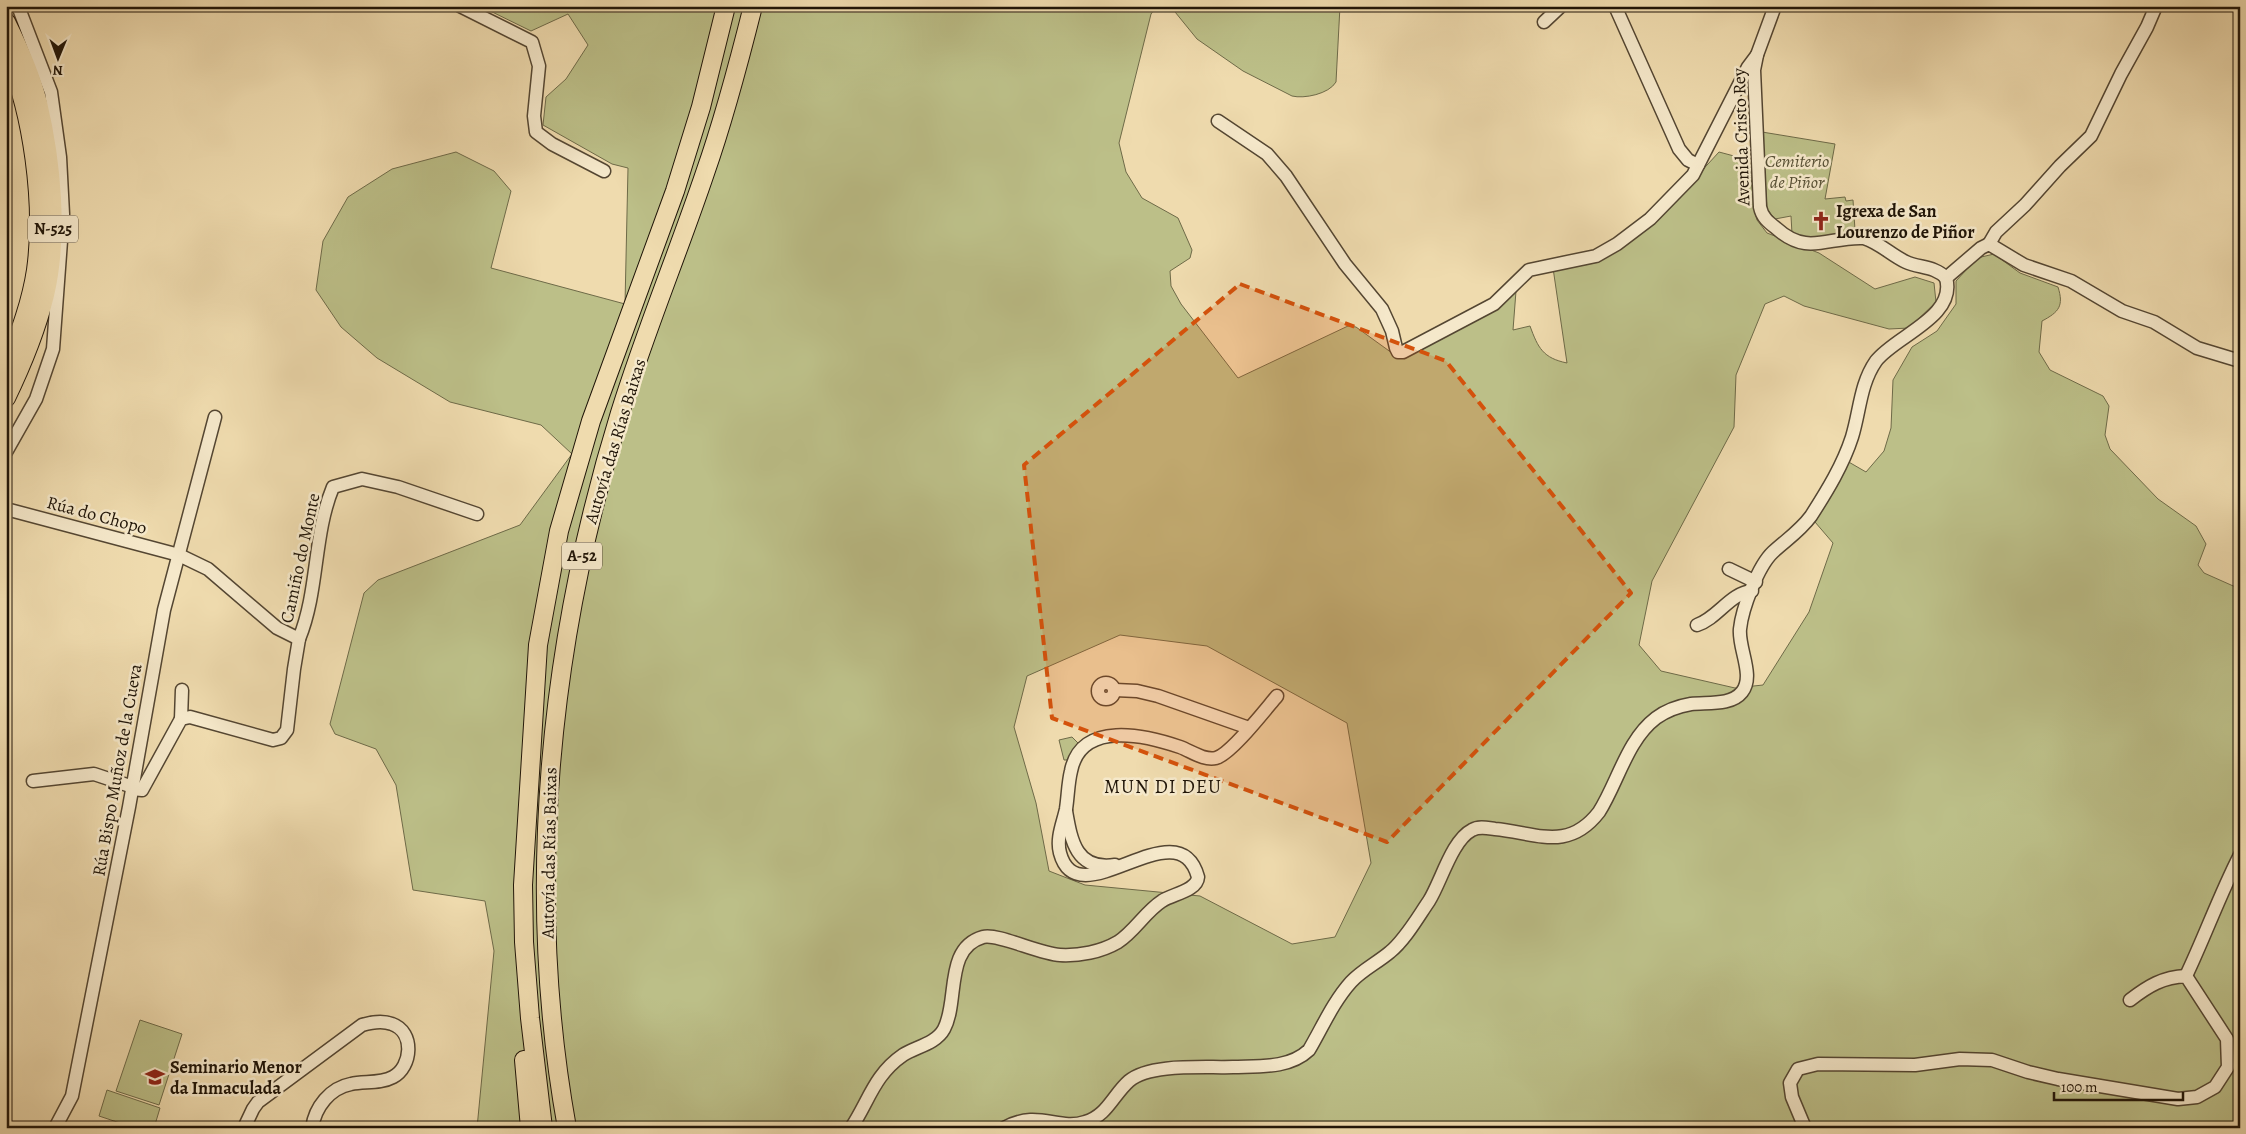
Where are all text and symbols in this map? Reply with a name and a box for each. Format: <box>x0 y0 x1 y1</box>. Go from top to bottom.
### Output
north arrow <box>32 32 82 82</box>
text: N <box>53 61 63 80</box>
street label: Avenida Cristo Rey <box>1727 67 1755 207</box>
park label: Cemiterio de Piñor <box>1765 149 1829 194</box>
place label: Igrexa de San Lourenzo de Piñor <box>1836 199 1975 244</box>
church icon: Igrexa de San Lourenzo de Piñor <box>1810 210 1832 232</box>
road number: N-525 <box>28 215 78 242</box>
street label: Autovía das Rías Baixas <box>578 355 652 527</box>
street label: Rúa do Chopo <box>44 490 150 540</box>
street label: Camiño do Monte <box>275 491 325 625</box>
road number: A-52 <box>562 542 602 570</box>
street label: Rúa Bispo Muñoz de la Cueva <box>86 661 148 878</box>
street label: Autovía das Rías Baixas <box>535 767 562 940</box>
district label: MUN DI DEU <box>1104 774 1222 800</box>
place label: Seminario Menor da Inmaculada <box>170 1055 303 1100</box>
school or university icon: Seminario Menor da Inmaculada <box>144 1066 166 1088</box>
scale bar <box>2054 1069 2182 1101</box>
text: 100 m <box>2061 1077 2098 1097</box>

